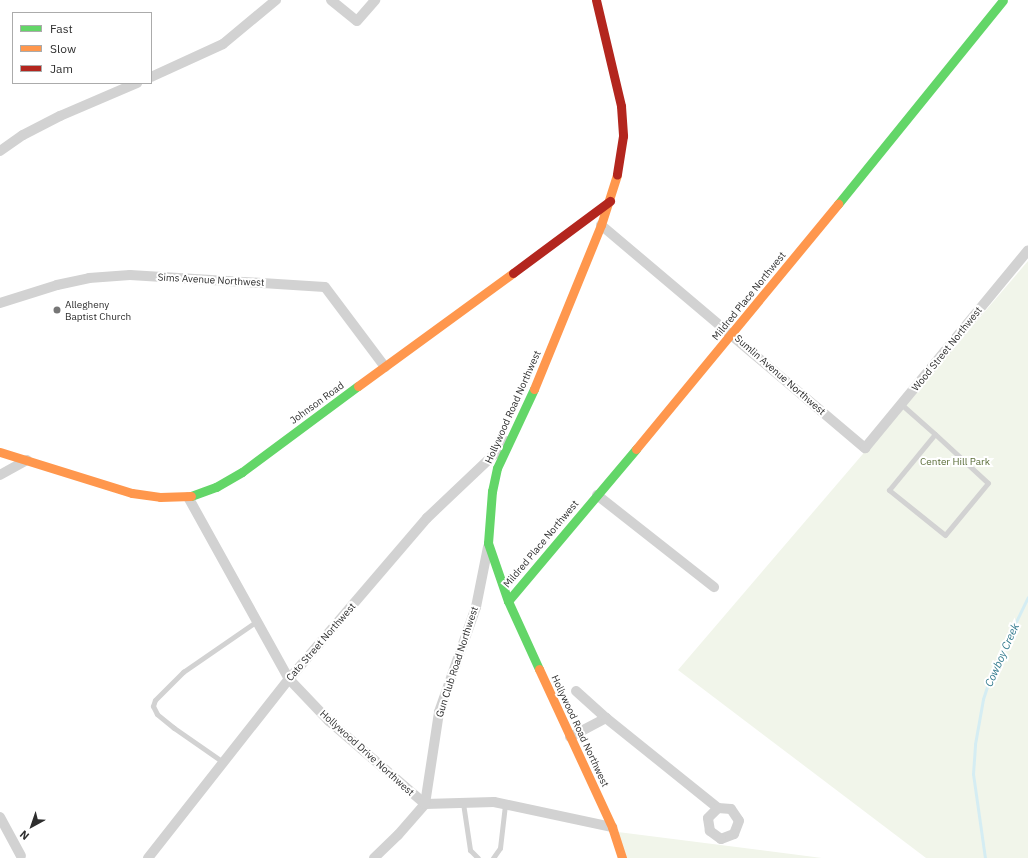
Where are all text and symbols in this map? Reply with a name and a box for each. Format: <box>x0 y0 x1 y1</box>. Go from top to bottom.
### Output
legend <box>12 12 152 84</box>
text: Fast <box>50 21 73 36</box>
text: Slow <box>50 41 76 56</box>
text: Jam <box>50 61 73 76</box>
street label: Mildred Place Northwest <box>710 249 788 343</box>
street label: Sims Avenue Northwest <box>157 271 265 289</box>
place label: Allegheny Baptist Church <box>65 298 131 322</box>
street label: Wood Street Northwest <box>909 304 985 394</box>
marker: Allegheny Baptist Church <box>52 305 62 315</box>
street label: Sumlin Avenue Northwest <box>732 332 828 418</box>
street label: Hollywood Road Northwest <box>483 349 543 465</box>
street label: Johnson Road <box>288 379 346 427</box>
park label: Center Hill Park <box>920 456 990 468</box>
street label: Mildred Place Northwest <box>501 498 581 590</box>
street label: Cato Street Northwest <box>284 600 358 684</box>
street label: Gun Club Road Northwest <box>433 605 481 719</box>
water label: Cowboy Creek <box>982 621 1022 689</box>
street label: Hollywood Road Northwest <box>549 673 611 789</box>
street label: Hollywood Drive Northwest <box>317 708 417 798</box>
north arrow <box>12 806 52 846</box>
text: N <box>17 827 32 843</box>

